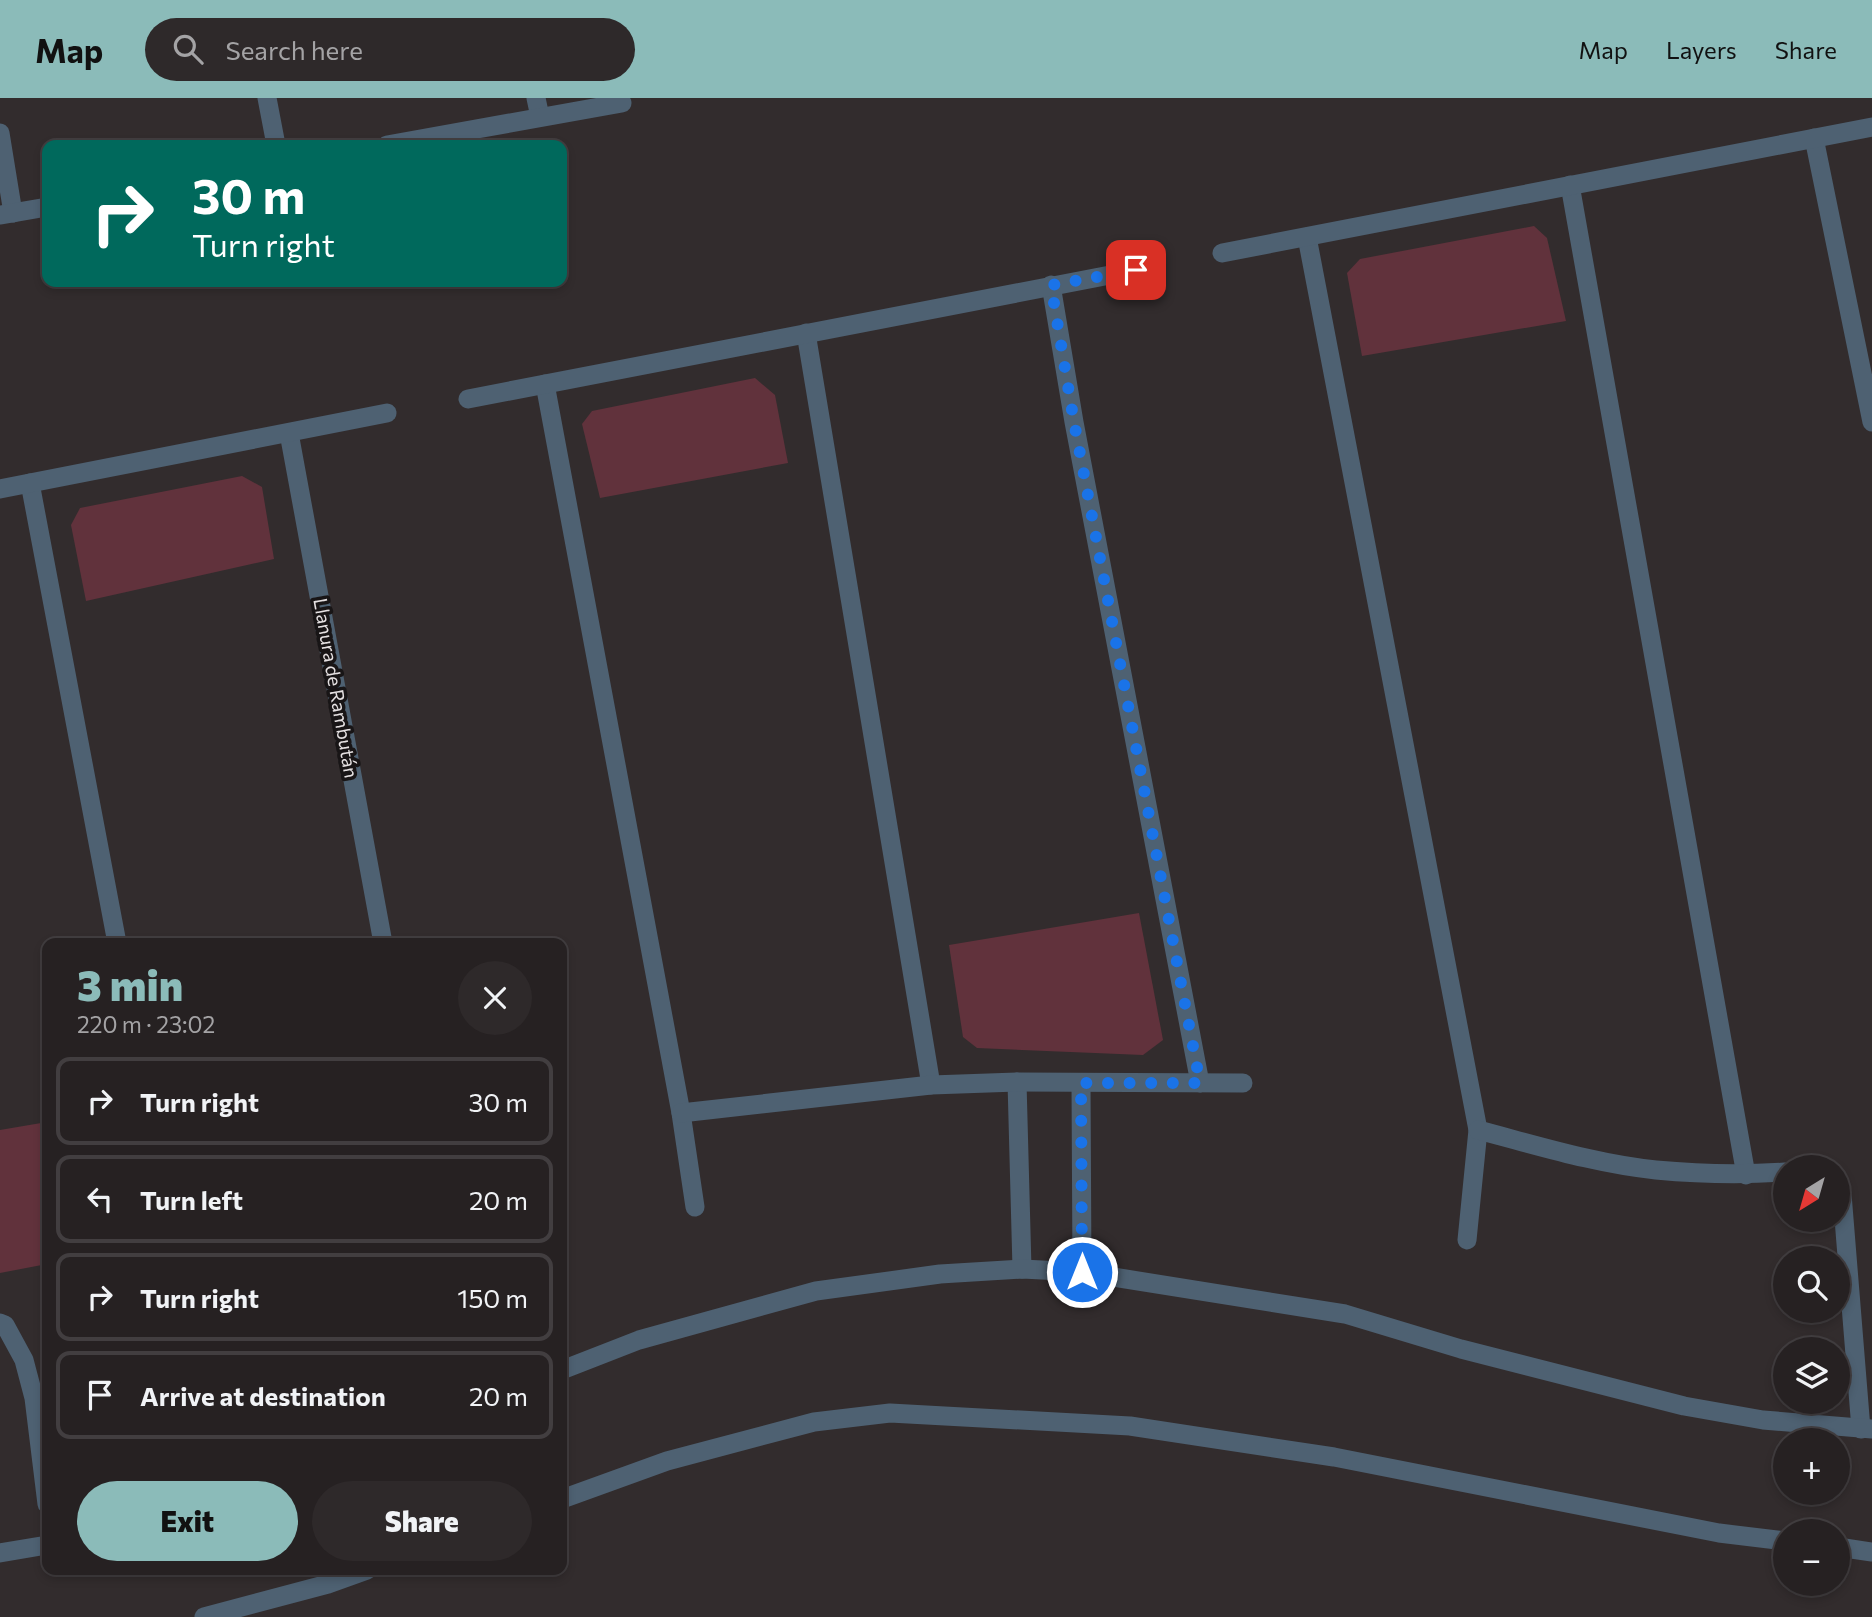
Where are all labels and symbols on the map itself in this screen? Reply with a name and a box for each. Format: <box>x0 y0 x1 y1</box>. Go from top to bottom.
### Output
pin <box>1106 240 1166 300</box>
street label: Llanura de Rambután <box>309 596 364 780</box>
north arrow <box>1773 1155 1850 1232</box>
position arrow <box>1045 1235 1119 1309</box>

